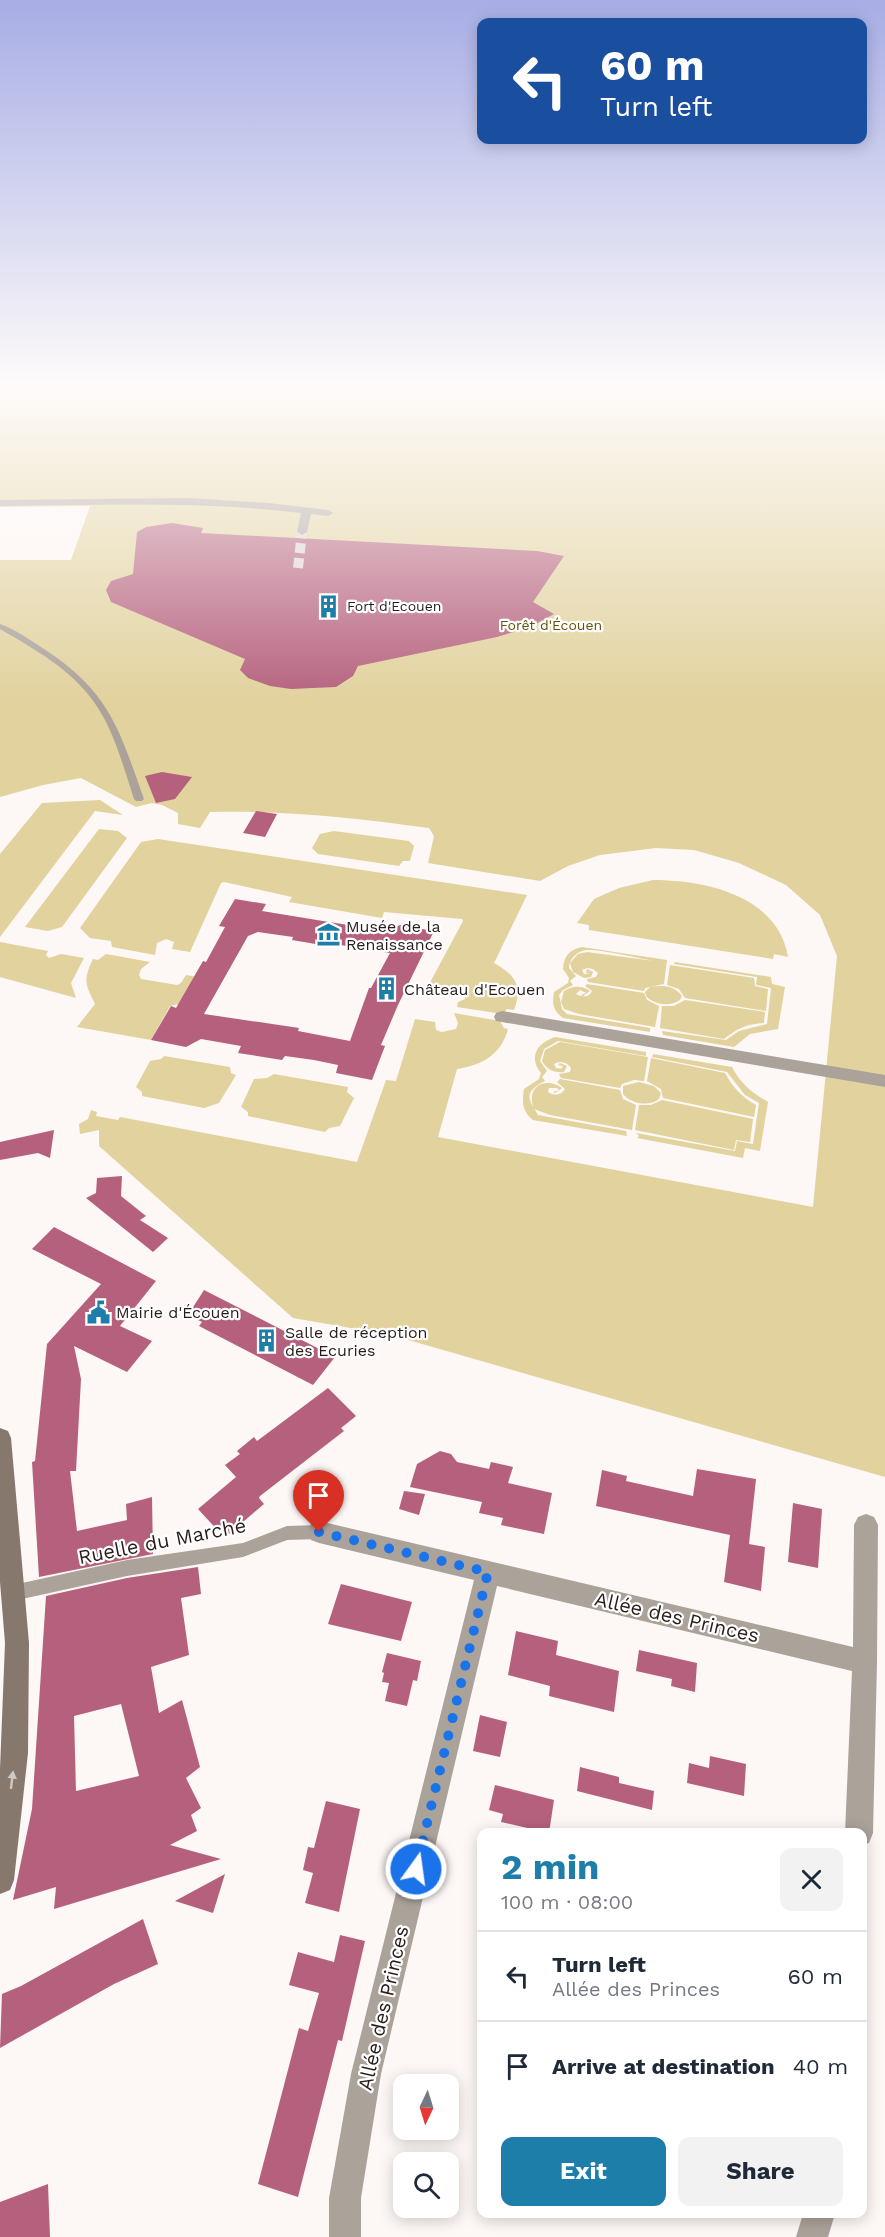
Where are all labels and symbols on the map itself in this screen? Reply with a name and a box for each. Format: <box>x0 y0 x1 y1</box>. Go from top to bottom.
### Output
building icon: Fort d'Ecouen <box>316 593 342 619</box>
place label: Fort d'Ecouen <box>347 598 441 614</box>
park label: Forêt d'Écouen <box>500 617 602 633</box>
place label: Musée de la Renaissance <box>346 917 443 954</box>
museum icon: Musée de la Renaissance <box>315 922 341 948</box>
building icon: Château d'Ecouen <box>373 976 399 1002</box>
place label: Château d'Ecouen <box>404 980 545 999</box>
public building icon: Mairie d'Écouen <box>85 1299 111 1325</box>
place label: Mairie d'Écouen <box>116 1303 240 1322</box>
place label: Salle de réception des Ecuries <box>285 1323 427 1360</box>
building icon: Salle de réception des Ecuries <box>254 1328 280 1354</box>
pin <box>293 1470 344 1532</box>
street label: Ruelle du Marché <box>76 1513 248 1569</box>
street label: Allée des Princes <box>592 1586 762 1648</box>
one-way arrow <box>7 1771 17 1790</box>
position arrow <box>384 1837 448 1901</box>
street label: Allée des Princes <box>352 1923 414 2093</box>
north arrow <box>393 2074 459 2140</box>

